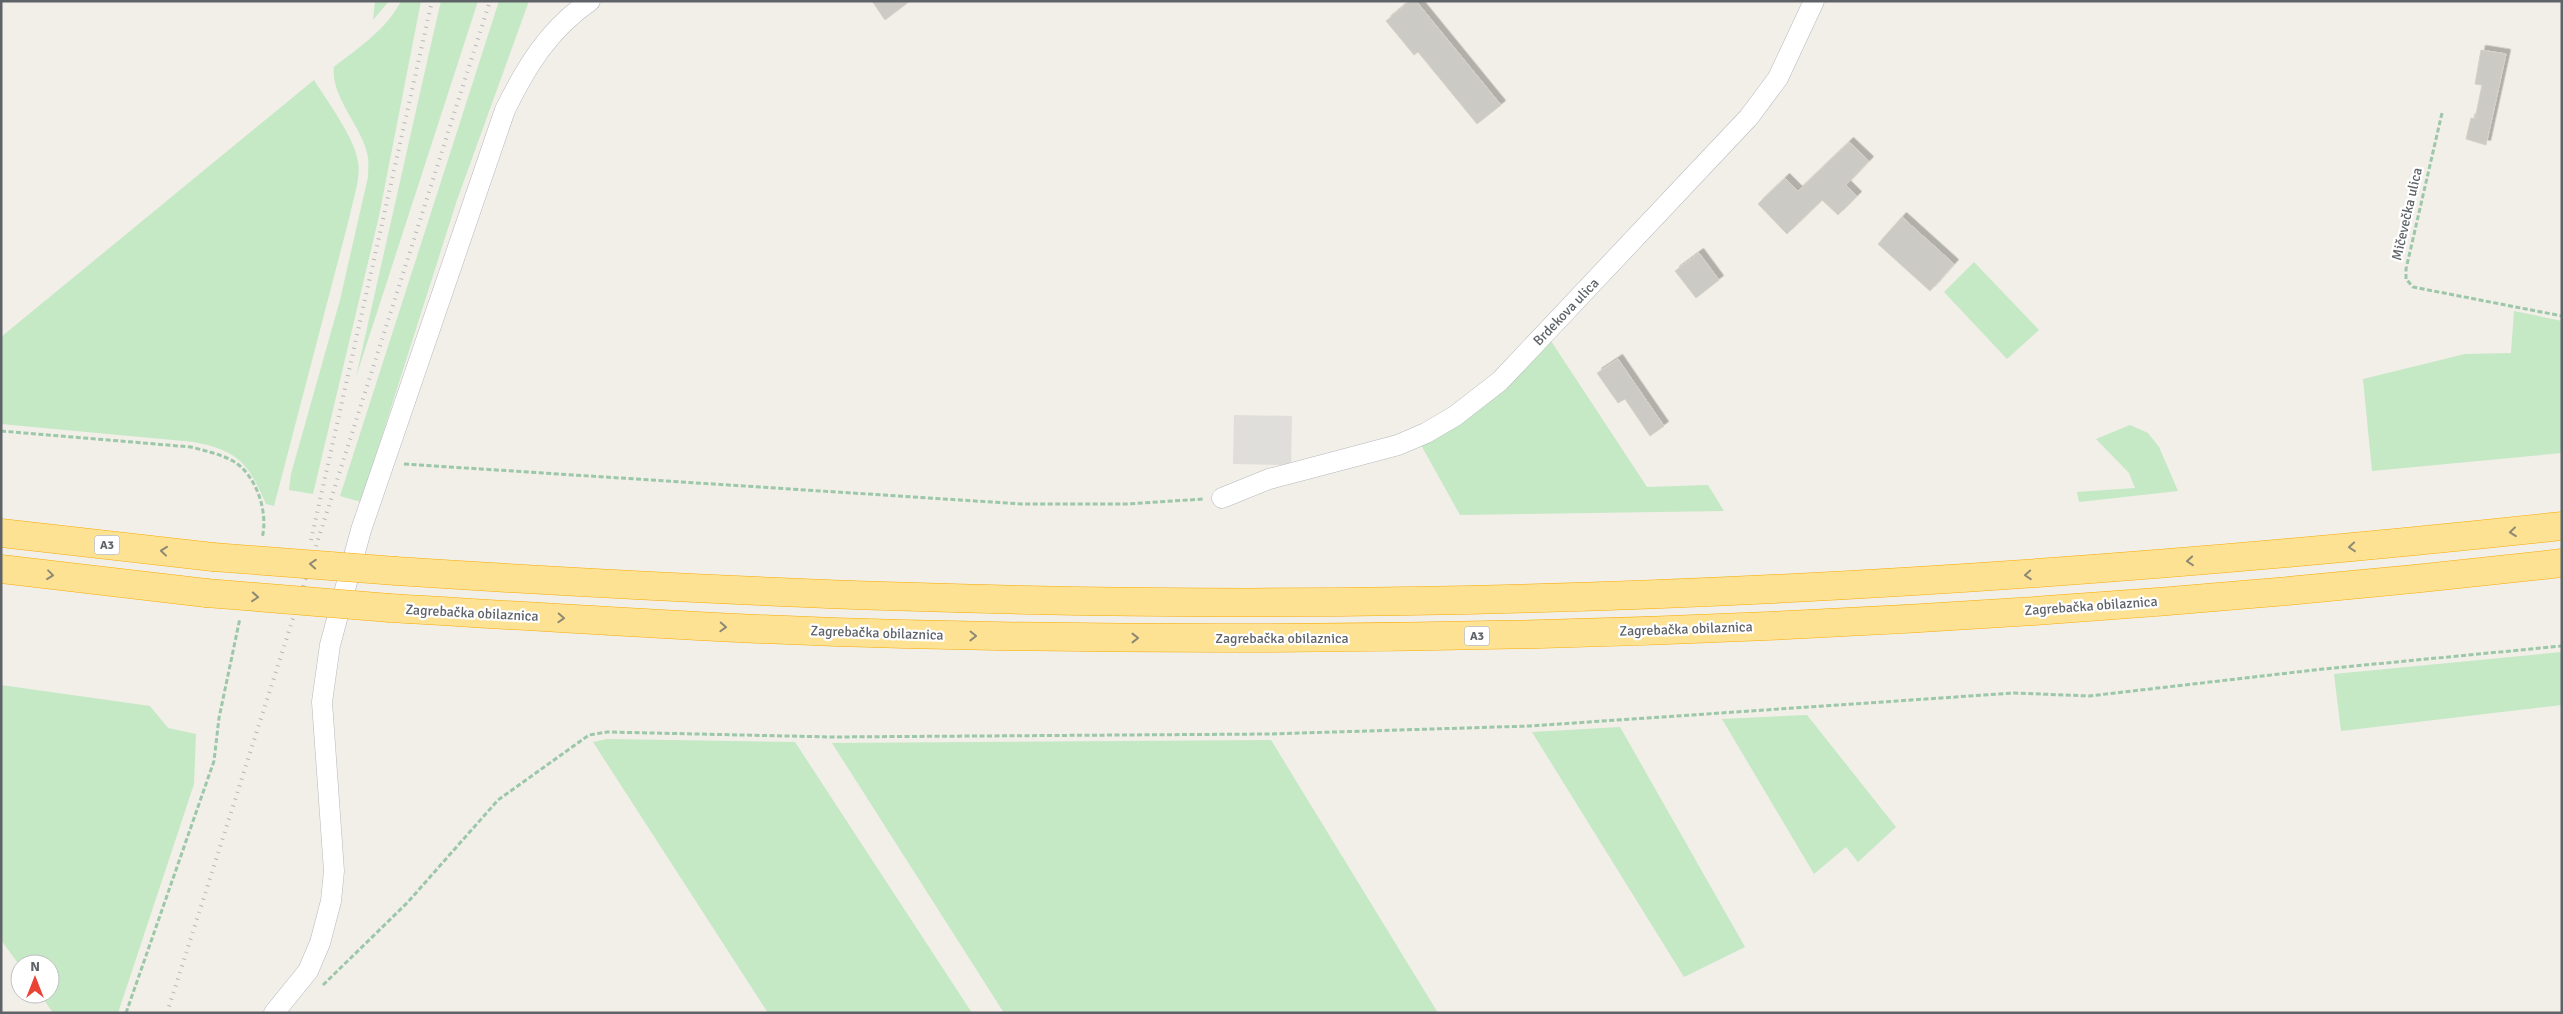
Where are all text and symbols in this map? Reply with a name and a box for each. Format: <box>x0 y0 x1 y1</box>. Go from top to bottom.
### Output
street label: Mičevečka ulica <box>2388 166 2426 262</box>
street label: Brdekova ulica <box>1530 275 1602 349</box>
one-way arrow <box>2509 526 2517 537</box>
road number: A3 <box>94 536 120 554</box>
one-way arrow <box>2347 541 2355 552</box>
one-way arrow <box>160 546 168 557</box>
one-way arrow <box>2185 556 2193 567</box>
one-way arrow <box>308 559 316 570</box>
one-way arrow <box>46 569 54 580</box>
one-way arrow <box>2023 569 2031 580</box>
one-way arrow <box>251 591 259 602</box>
street label: Zagrebačka obilaznica <box>2024 593 2158 619</box>
street label: Zagrebačka obilaznica <box>405 601 539 625</box>
one-way arrow <box>557 613 565 624</box>
street label: Zagrebačka obilaznica <box>1619 618 1753 640</box>
one-way arrow <box>719 622 727 633</box>
street label: Zagrebačka obilaznica <box>810 622 944 644</box>
road number: A3 <box>1464 626 1490 646</box>
one-way arrow <box>969 630 977 641</box>
street label: Zagrebačka obilaznica <box>1215 630 1349 647</box>
one-way arrow <box>1132 633 1140 643</box>
north arrow <box>10 954 60 1004</box>
text: N <box>30 958 40 975</box>

